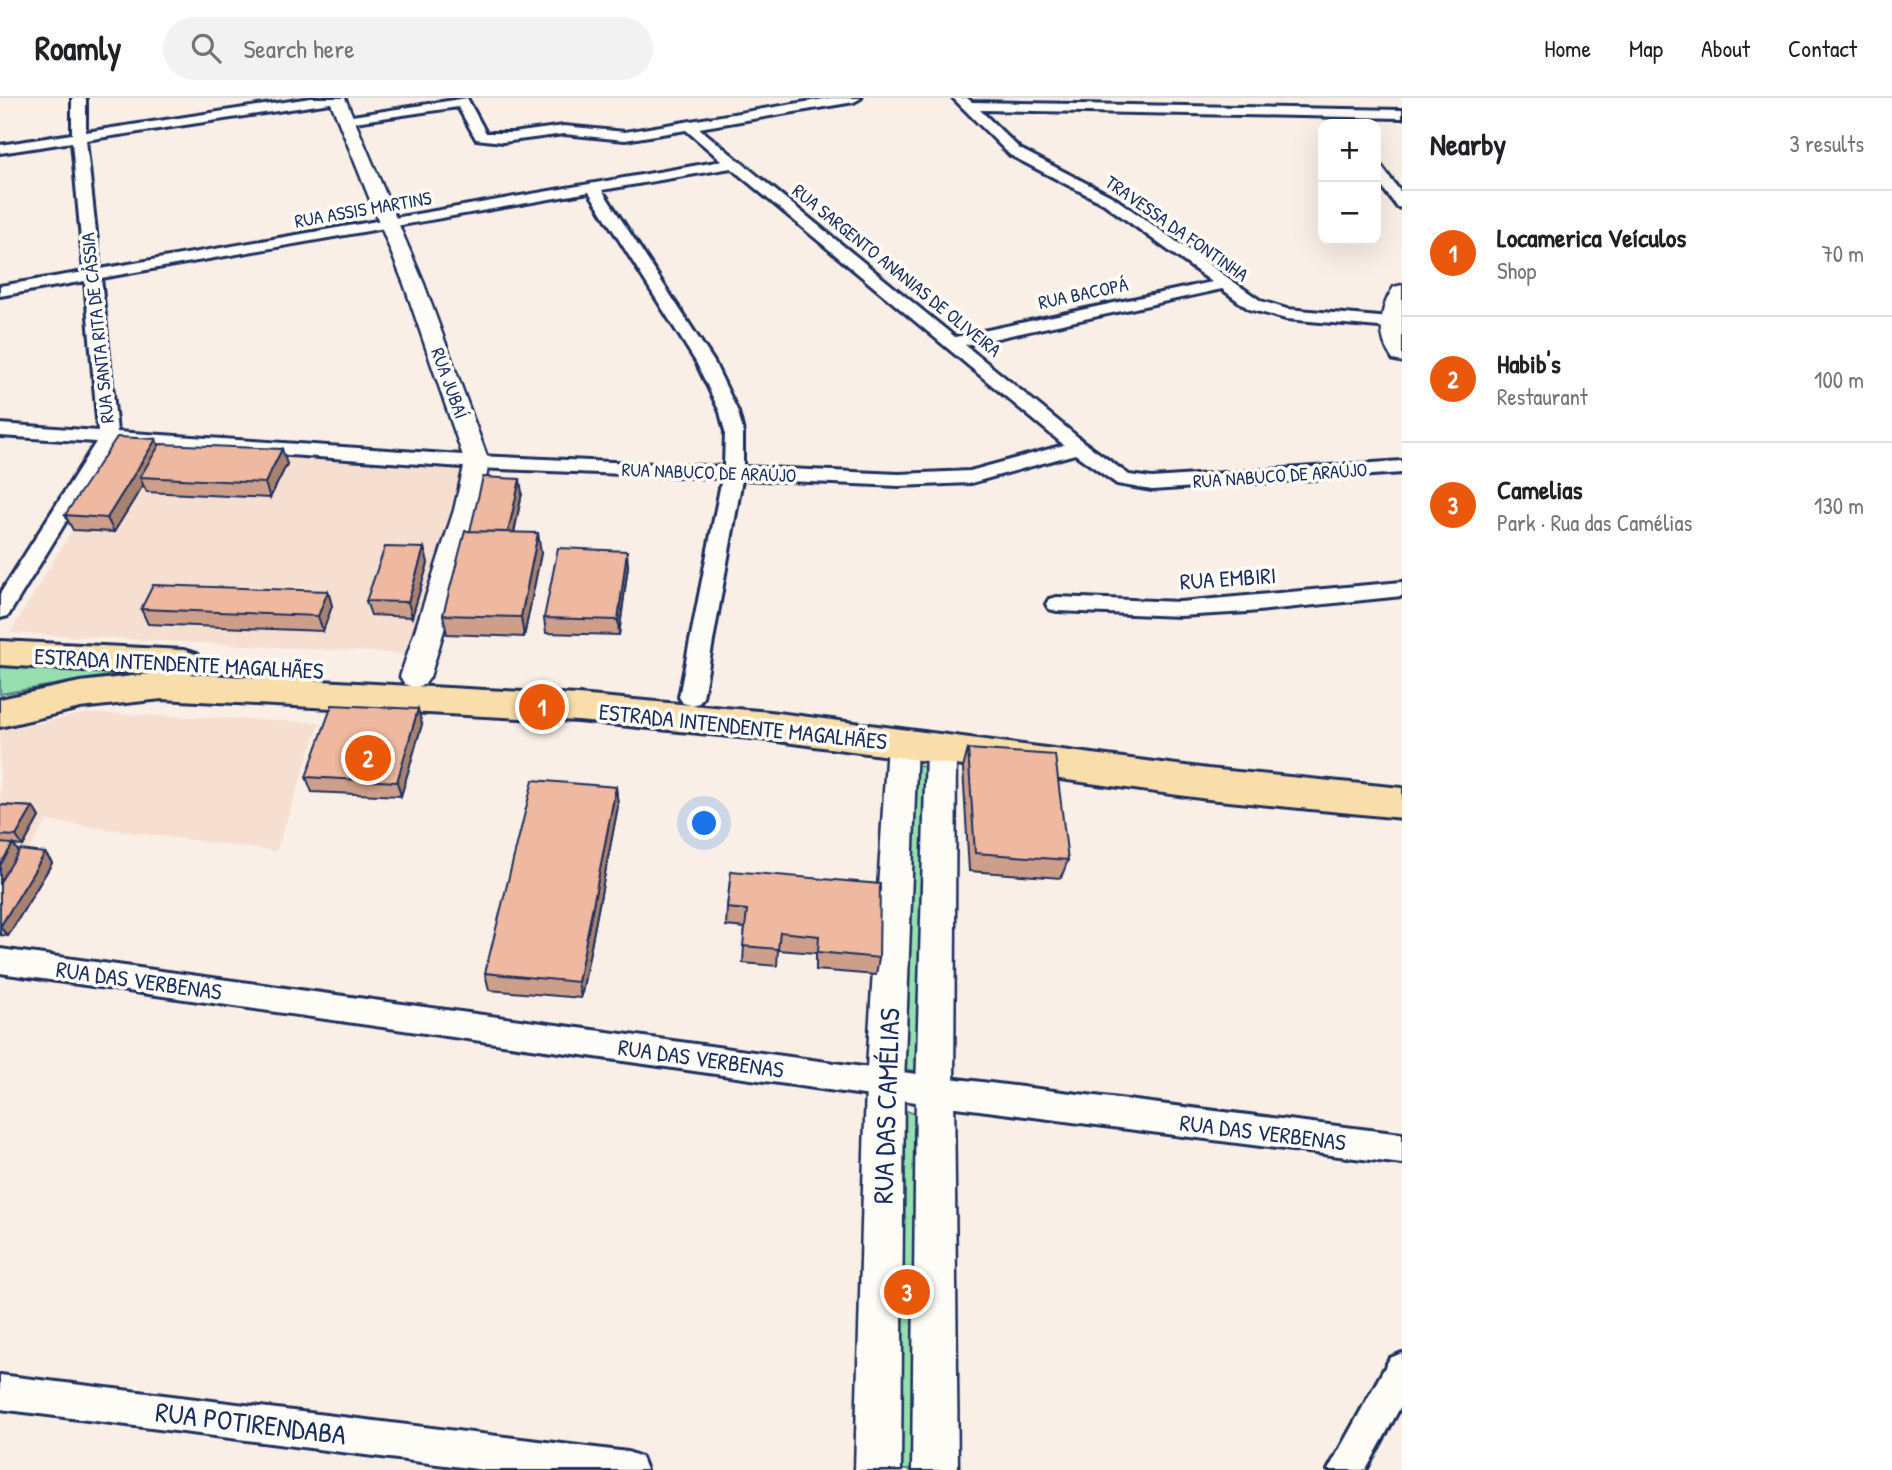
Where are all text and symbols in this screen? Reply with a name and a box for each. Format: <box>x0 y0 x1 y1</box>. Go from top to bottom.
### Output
search box <box>163 17 653 80</box>
text: Roamly <box>35 26 121 70</box>
icon: search <box>187 29 225 67</box>
text: Search here <box>243 31 355 66</box>
text: Home <box>1544 32 1591 64</box>
text: Map <box>1629 32 1663 64</box>
text: About <box>1701 32 1750 64</box>
text: Contact <box>1788 32 1857 64</box>
map controls <box>1318 119 1381 245</box>
button: + <box>1318 119 1381 182</box>
text: Nearby <box>1430 124 1506 164</box>
text: 3 results <box>1789 128 1864 159</box>
street label: TRAVESSA DA FONTINHA <box>1100 169 1254 287</box>
street label: RUA SARGENTO ANANIAS DE OLIVEIRA <box>787 178 1007 362</box>
button: − <box>1318 182 1381 245</box>
street label: RUA ASSIS MARTINS <box>293 184 434 234</box>
text: Locamerica Veículos <box>1497 220 1686 255</box>
street label: RUA SANTA RITA DE CÁSSIA <box>74 231 120 425</box>
text: 1 <box>1449 238 1457 269</box>
text: 70 m <box>1821 238 1864 269</box>
text: Shop <box>1497 255 1536 286</box>
street label: RUA BACOPÁ <box>1036 271 1130 315</box>
street label: RUA JUBAÍ <box>425 344 475 422</box>
text: Habib's <box>1497 346 1561 381</box>
text: 2 <box>1448 364 1458 395</box>
text: 100 m <box>1814 364 1864 395</box>
text: Restaurant <box>1497 381 1588 412</box>
street label: RUA NABUCO DE ARAÚJO <box>621 456 797 488</box>
street label: RUA NABUCO DE ARAÚJO <box>1192 456 1368 494</box>
text: Camelias <box>1497 472 1582 507</box>
text: 3 <box>1448 490 1458 521</box>
text: 130 m <box>1814 490 1864 521</box>
text: Park · Rua das Camélias <box>1497 507 1692 538</box>
street label: RUA EMBIRI <box>1179 559 1277 597</box>
street label: ESTRADA INTENDENTE MAGALHÃES <box>34 640 325 686</box>
pin: 1 <box>519 681 565 733</box>
street label: ESTRADA INTENDENTE MAGALHÃES <box>597 695 889 757</box>
pin: 2 <box>345 732 391 784</box>
your location <box>687 806 721 840</box>
street label: RUA DAS VERBENAS <box>54 953 224 1007</box>
street label: RUA DAS CAMÉLIAS <box>864 1007 908 1205</box>
street label: RUA DAS VERBENAS <box>616 1031 786 1085</box>
street label: RUA DAS VERBENAS <box>1178 1106 1348 1158</box>
pin: 3 <box>884 1266 930 1318</box>
street label: RUA POTIRENDABA <box>154 1392 349 1454</box>

